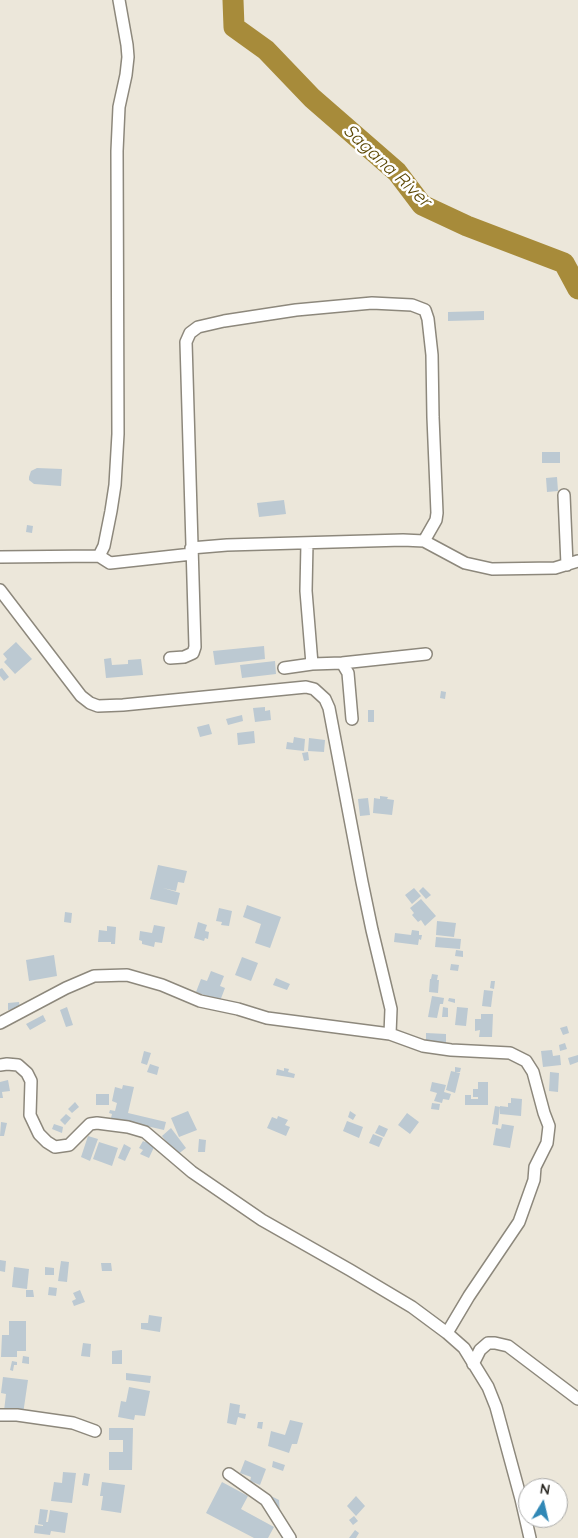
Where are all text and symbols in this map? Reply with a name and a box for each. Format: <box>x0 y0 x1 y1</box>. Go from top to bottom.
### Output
water label: Sagana River <box>339 120 435 212</box>
north arrow <box>518 1478 568 1528</box>
text: N <box>539 1479 552 1499</box>

